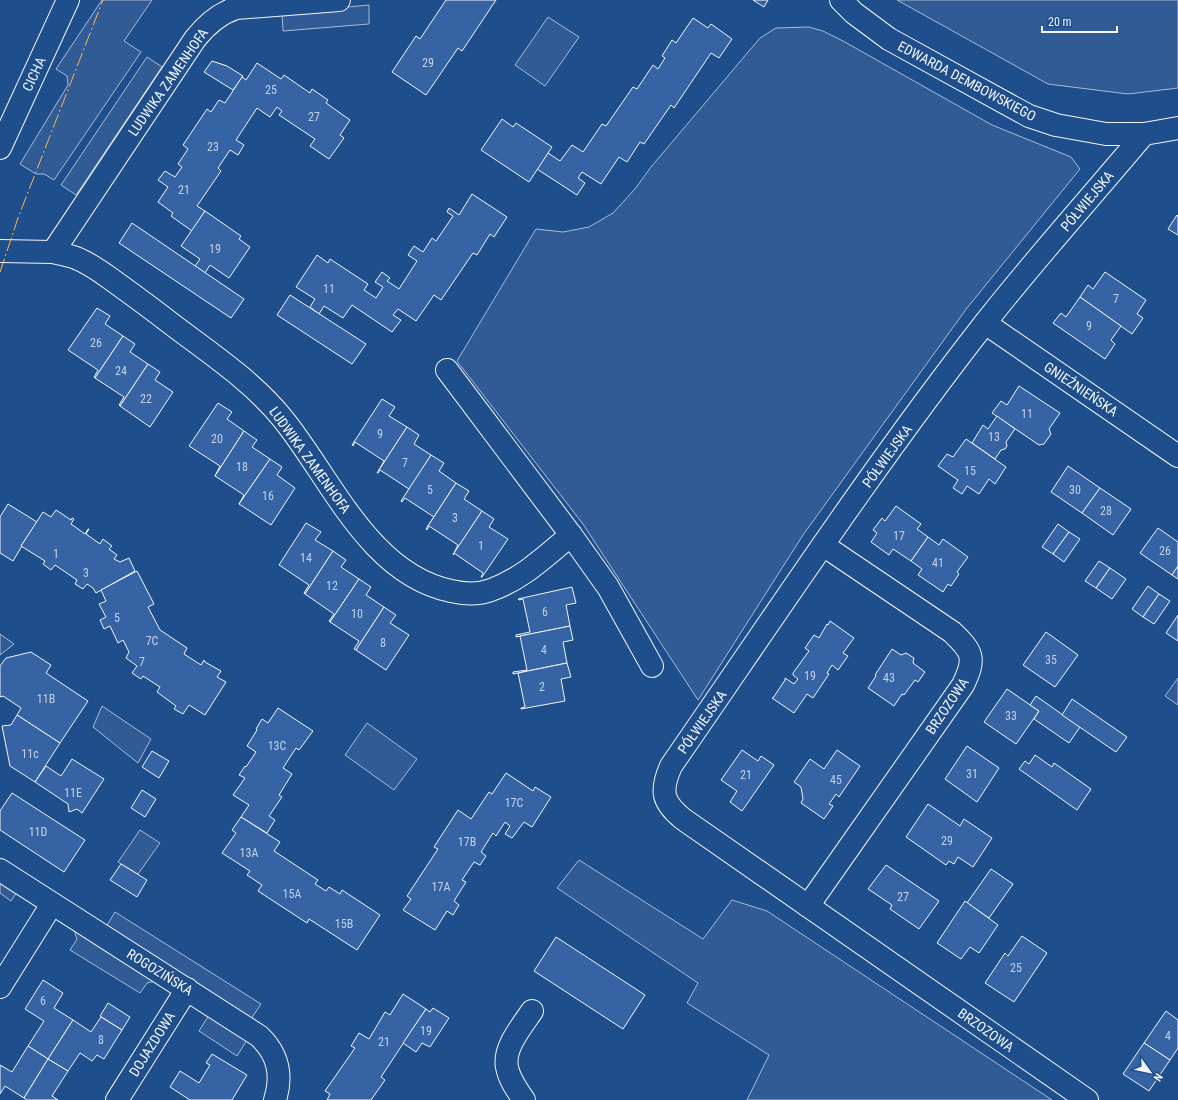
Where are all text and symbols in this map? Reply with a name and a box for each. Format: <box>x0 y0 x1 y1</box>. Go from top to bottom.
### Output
scale bar <box>1042 8 1117 34</box>
text: 20 m <box>1048 15 1072 29</box>
street label: LUDWIKA ZAMENHOFA <box>125 25 211 139</box>
street label: EDWARDA DEMBOWSKIEGO <box>895 38 1039 124</box>
street label: CICHA <box>19 54 49 94</box>
house number: 29 <box>422 56 434 70</box>
house number: 25 <box>265 83 277 97</box>
house number: 27 <box>308 110 320 124</box>
house number: 23 <box>207 140 219 154</box>
street label: PÓŁWIEJSKA <box>1056 167 1117 234</box>
house number: 21 <box>178 183 190 197</box>
house number: 19 <box>209 242 221 256</box>
house number: 11 <box>323 282 335 296</box>
house number: 7 <box>1113 292 1119 306</box>
house number: 9 <box>1086 319 1092 333</box>
house number: 26 <box>90 336 102 350</box>
street label: GNIEŹNIEŃSKA <box>1041 358 1121 420</box>
house number: 24 <box>115 364 127 378</box>
house number: 22 <box>140 392 152 406</box>
street label: LUDWIKA ZAMENHOFA <box>266 404 354 516</box>
house number: 11 <box>1021 407 1033 421</box>
street label: PÓŁWIEJSKA <box>858 421 915 491</box>
house number: 9 <box>377 427 383 441</box>
house number: 13 <box>988 430 1000 444</box>
house number: 20 <box>211 432 223 446</box>
house number: 7 <box>402 456 408 470</box>
house number: 18 <box>236 460 248 474</box>
house number: 15 <box>964 464 976 478</box>
house number: 5 <box>427 483 433 497</box>
house number: 30 <box>1069 483 1081 497</box>
house number: 16 <box>262 489 274 503</box>
house number: 28 <box>1100 504 1112 518</box>
house number: 3 <box>452 511 458 525</box>
house number: 17 <box>893 529 905 543</box>
house number: 1 <box>478 539 484 553</box>
house number: 26 <box>1159 544 1171 558</box>
house number: 1 <box>53 547 59 561</box>
house number: 14 <box>300 551 312 565</box>
house number: 41 <box>932 556 944 570</box>
house number: 3 <box>83 566 89 580</box>
house number: 12 <box>326 579 338 593</box>
house number: 6 <box>542 605 548 619</box>
house number: 10 <box>351 607 363 621</box>
house number: 5 <box>114 611 120 625</box>
house number: 7C <box>146 634 159 648</box>
house number: 8 <box>380 636 386 650</box>
house number: 4 <box>541 643 547 657</box>
house number: 35 <box>1045 653 1057 667</box>
house number: 7 <box>139 655 145 669</box>
house number: 19 <box>804 669 816 683</box>
house number: 43 <box>883 671 895 685</box>
street label: BRZOZOWA <box>922 675 972 737</box>
house number: 2 <box>539 680 545 694</box>
street label: PÓŁWIEJSKA <box>673 687 730 757</box>
house number: 11B <box>37 692 55 706</box>
house number: 33 <box>1005 709 1017 723</box>
house number: 13C <box>268 739 287 753</box>
house number: 11c <box>21 747 39 761</box>
house number: 31 <box>966 767 978 781</box>
house number: 21 <box>740 768 752 782</box>
house number: 45 <box>830 773 842 787</box>
house number: 11E <box>64 786 82 800</box>
house number: 17C <box>505 796 524 810</box>
house number: 11D <box>29 825 47 839</box>
house number: 29 <box>941 834 953 848</box>
house number: 17B <box>458 835 476 849</box>
house number: 13A <box>240 846 258 860</box>
house number: 17A <box>432 880 450 894</box>
house number: 15A <box>283 887 301 901</box>
house number: 27 <box>897 890 909 904</box>
house number: 15B <box>335 917 353 931</box>
street label: ROGOZIŃSKA <box>124 945 197 999</box>
house number: 25 <box>1010 961 1022 975</box>
house number: 6 <box>40 994 46 1008</box>
street label: BRZOZOWA <box>955 1005 1017 1055</box>
street label: DOJAZDOWA <box>126 1009 178 1079</box>
house number: 19 <box>420 1024 432 1038</box>
house number: 4 <box>1165 1029 1171 1043</box>
house number: 8 <box>98 1033 104 1047</box>
house number: 21 <box>378 1035 390 1049</box>
north arrow <box>1130 1052 1170 1092</box>
text: N <box>1151 1071 1165 1084</box>

